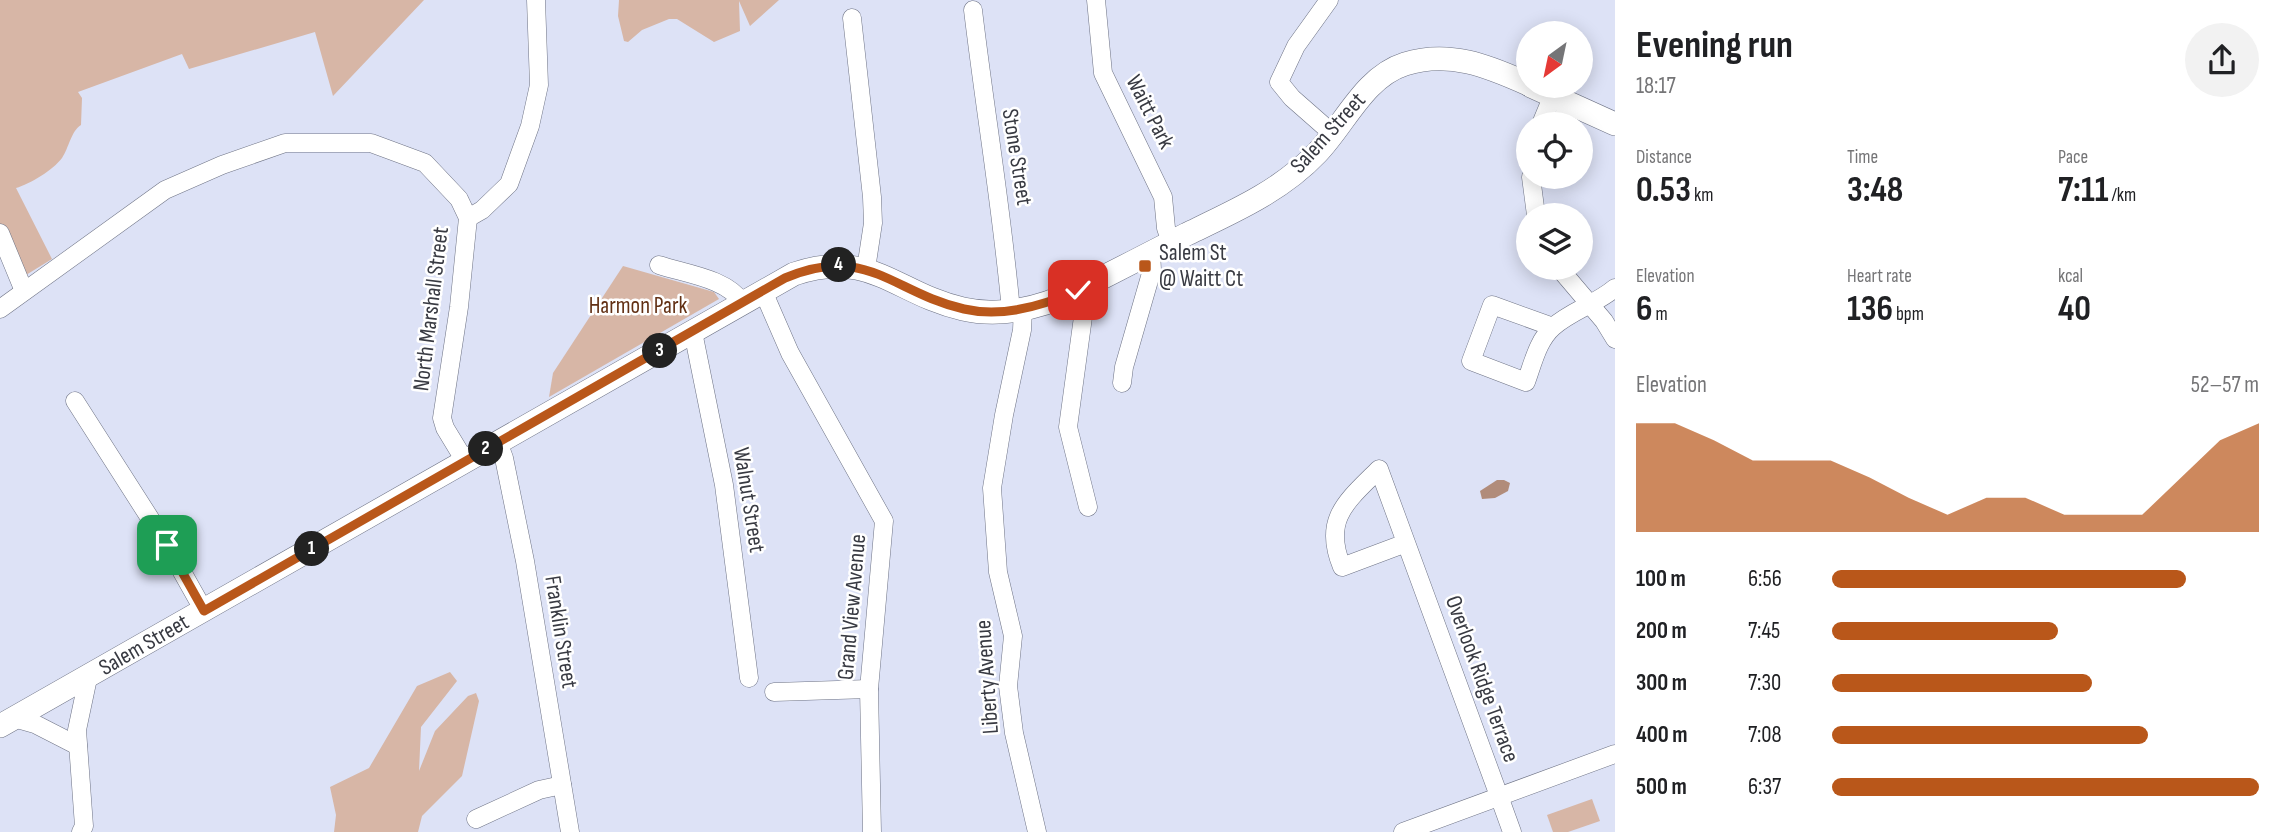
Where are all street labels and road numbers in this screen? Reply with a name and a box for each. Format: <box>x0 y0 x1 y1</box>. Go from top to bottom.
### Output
street label: Waitt Park <box>1120 71 1180 154</box>
street label: Salem Street <box>1284 87 1372 179</box>
street label: Stone Street <box>996 107 1038 207</box>
street label: North Marshall Street <box>407 225 455 393</box>
street label: Walnut Street <box>727 445 771 555</box>
street label: Grand View Avenue <box>832 533 872 681</box>
street label: Franklin Street <box>538 574 584 690</box>
street label: Overlook Ridge Terrace <box>1439 592 1525 766</box>
street label: Salem Street <box>94 608 194 682</box>
street label: Liberty Avenue <box>969 619 1005 735</box>

